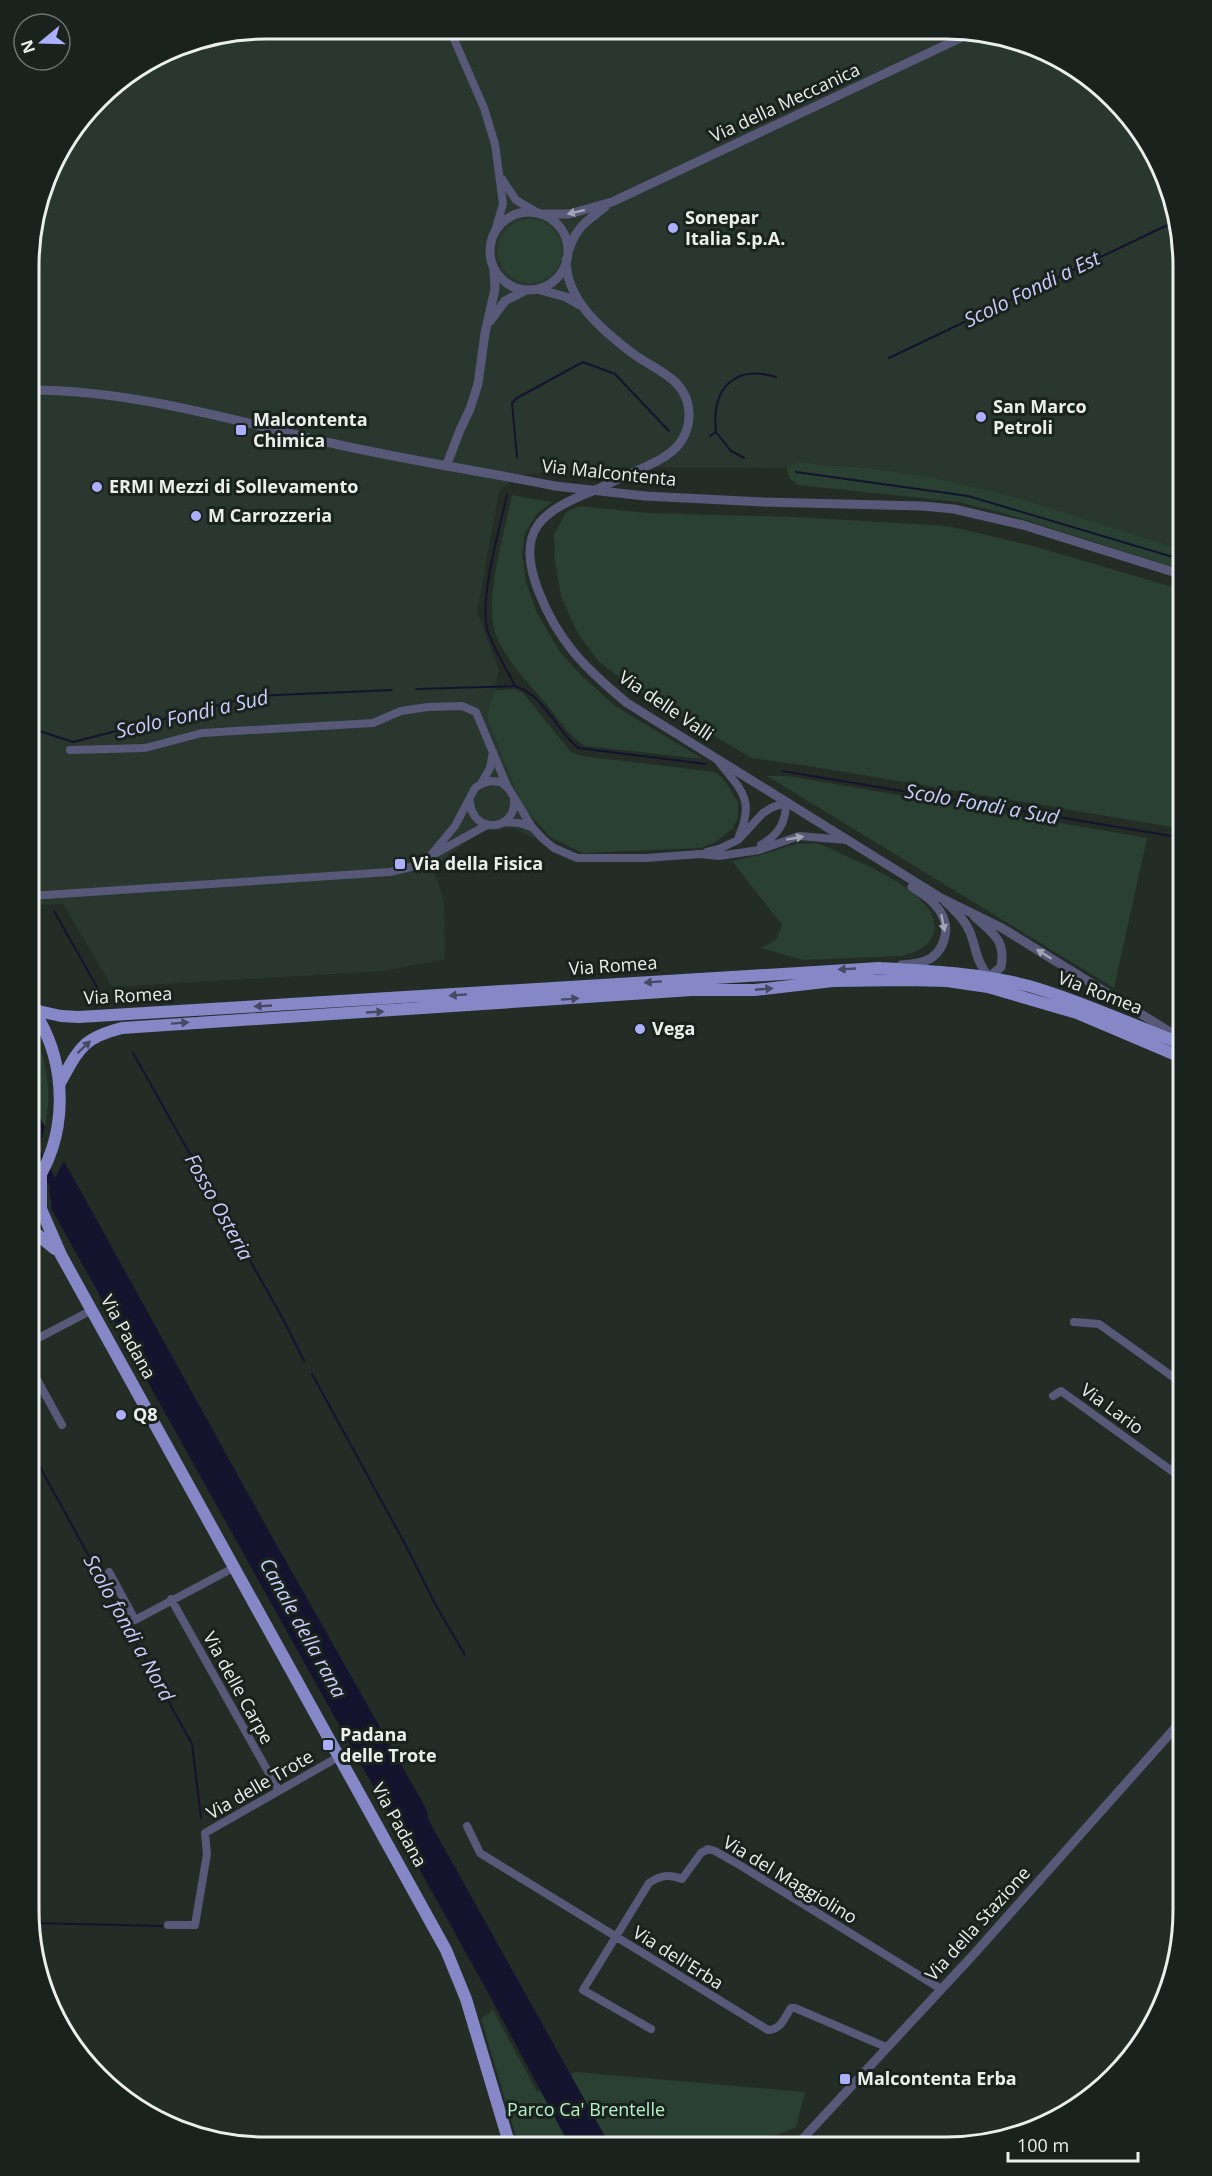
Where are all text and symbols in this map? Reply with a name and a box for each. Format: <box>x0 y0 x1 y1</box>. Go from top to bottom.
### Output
north arrow <box>12 12 72 72</box>
text: N <box>15 37 40 57</box>
street label: Via della Meccanica <box>706 57 863 147</box>
place label: Sonepar Italia S.p.A. <box>685 205 785 250</box>
one-way arrow <box>567 208 586 218</box>
marker: Sonepar Italia S.p.A. <box>666 221 680 235</box>
water label: Scolo Fondi a Est <box>959 243 1106 333</box>
place label: San Marco Petroli <box>993 394 1087 439</box>
place label: Malcontenta Chimica <box>253 407 368 452</box>
marker: San Marco Petroli <box>974 410 988 424</box>
marker: Malcontenta Chimica <box>234 423 248 437</box>
street label: Via Malcontenta <box>541 453 678 491</box>
place label: ERMI Mezzi di Sollevamento <box>109 474 358 498</box>
marker: ERMI Mezzi di Sollevamento <box>90 480 104 494</box>
place label: M Carrozzeria <box>208 503 332 527</box>
marker: M Carrozzeria <box>189 509 203 523</box>
street label: Via delle Valli <box>615 665 719 746</box>
water label: Scolo Fondi a Sud <box>113 683 271 744</box>
water label: Scolo Fondi a Sud <box>903 777 1062 830</box>
one-way arrow <box>786 833 805 842</box>
place label: Via della Fisica <box>412 851 543 875</box>
marker: Via della Fisica <box>393 857 407 871</box>
one-way arrow <box>939 914 948 933</box>
one-way arrow <box>1036 948 1053 959</box>
street label: Via Romea <box>568 950 658 980</box>
one-way arrow <box>838 964 857 974</box>
street label: Via Romea <box>1055 965 1146 1019</box>
one-way arrow <box>643 977 662 986</box>
street label: Via Romea <box>83 981 173 1009</box>
one-way arrow <box>755 984 774 994</box>
one-way arrow <box>449 990 468 999</box>
one-way arrow <box>560 994 579 1004</box>
one-way arrow <box>254 1002 273 1011</box>
one-way arrow <box>366 1007 385 1016</box>
place label: Vega <box>652 1016 695 1040</box>
one-way arrow <box>171 1019 190 1028</box>
marker: Vega <box>633 1022 647 1036</box>
one-way arrow <box>76 1040 90 1054</box>
water label: Fosso Osteria <box>179 1148 260 1265</box>
street label: Via Padana <box>96 1290 162 1383</box>
street label: Via Lario <box>1076 1377 1149 1439</box>
place label: Q8 <box>133 1402 158 1426</box>
marker: Q8 <box>114 1408 128 1422</box>
water label: Scolo fondi a Nord <box>78 1549 181 1706</box>
water label: Canale della rana <box>254 1553 353 1703</box>
street label: Via delle Carpe <box>198 1627 280 1748</box>
place label: Padana delle Trote <box>340 1722 437 1767</box>
marker: Padana delle Trote <box>321 1738 335 1752</box>
street label: Via delle Trote <box>202 1744 317 1824</box>
street label: Via Padana <box>367 1778 433 1871</box>
street label: Via del Maggiolino <box>719 1830 862 1929</box>
street label: Via della Stazione <box>919 1861 1035 1986</box>
street label: Via dell'Erba <box>629 1920 728 1994</box>
place label: Malcontenta Erba <box>857 2066 1017 2090</box>
marker: Malcontenta Erba <box>838 2072 852 2086</box>
park label: Parco Ca' Brentelle <box>507 2097 665 2121</box>
scale bar <box>1008 2125 1138 2163</box>
text: 100 m <box>1017 2133 1069 2157</box>

